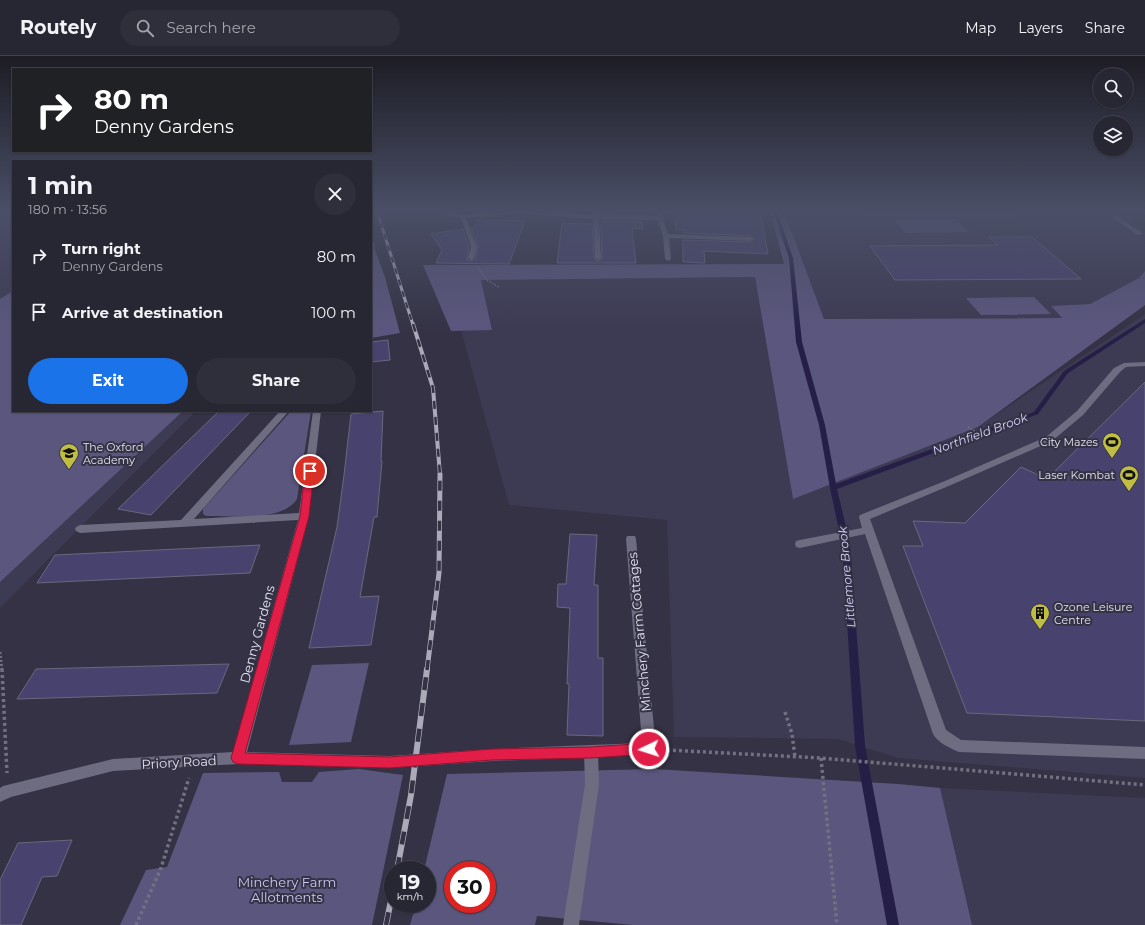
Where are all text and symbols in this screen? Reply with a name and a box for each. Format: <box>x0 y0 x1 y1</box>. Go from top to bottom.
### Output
search box <box>120 10 400 46</box>
text: Routely <box>20 16 96 39</box>
icon: search <box>134 17 156 39</box>
text: Search here <box>166 18 256 37</box>
text: Map <box>965 19 996 37</box>
text: Layers <box>1018 19 1063 37</box>
text: Share <box>1085 19 1125 37</box>
map controls <box>1093 68 1133 156</box>
button: search <box>1093 68 1133 108</box>
text: 80 m <box>94 82 169 116</box>
icon: right <box>28 84 80 136</box>
text: Denny Gardens <box>94 116 234 138</box>
button: layers <box>1093 116 1133 156</box>
text: 1 min <box>28 171 93 200</box>
button: close <box>314 173 356 215</box>
text: 180 m · 13:56 <box>28 201 107 217</box>
text: Turn right <box>62 239 141 258</box>
icon: right <box>28 245 50 267</box>
text: 80 m <box>317 247 356 266</box>
text: Denny Gardens <box>62 258 163 274</box>
icon: arrive <box>28 301 50 323</box>
text: Arrive at destination <box>62 303 223 322</box>
text: 100 m <box>311 303 356 322</box>
button: Exit <box>28 358 188 404</box>
button: Share <box>196 358 356 404</box>
water label: Northfield Brook <box>930 409 1030 458</box>
sports icon: City Mazes <box>1101 431 1123 459</box>
place label: City Mazes <box>1040 435 1099 449</box>
place label: The Oxford Academy <box>83 440 144 467</box>
school or university icon: The Oxford Academy <box>58 442 80 470</box>
pin <box>293 454 327 488</box>
icon: arrive <box>299 460 321 482</box>
sports icon: Laser Kombat <box>1118 464 1140 492</box>
place label: Laser Kombat <box>1038 468 1116 482</box>
water label: Littlemore Brook <box>835 525 858 628</box>
street label: Minchery Farm Cottages <box>624 552 654 712</box>
street label: Denny Gardens <box>236 583 278 685</box>
place label: Ozone Leisure Centre <box>1054 600 1133 627</box>
building icon: Ozone Leisure Centre <box>1029 602 1051 630</box>
position arrow <box>628 728 670 770</box>
street label: Priory Road <box>141 752 217 772</box>
speed limit sign: 30 <box>444 861 496 913</box>
text: 19 <box>400 870 420 894</box>
park label: Minchery Farm Allotments <box>238 874 336 905</box>
text: km/h <box>397 890 423 903</box>

